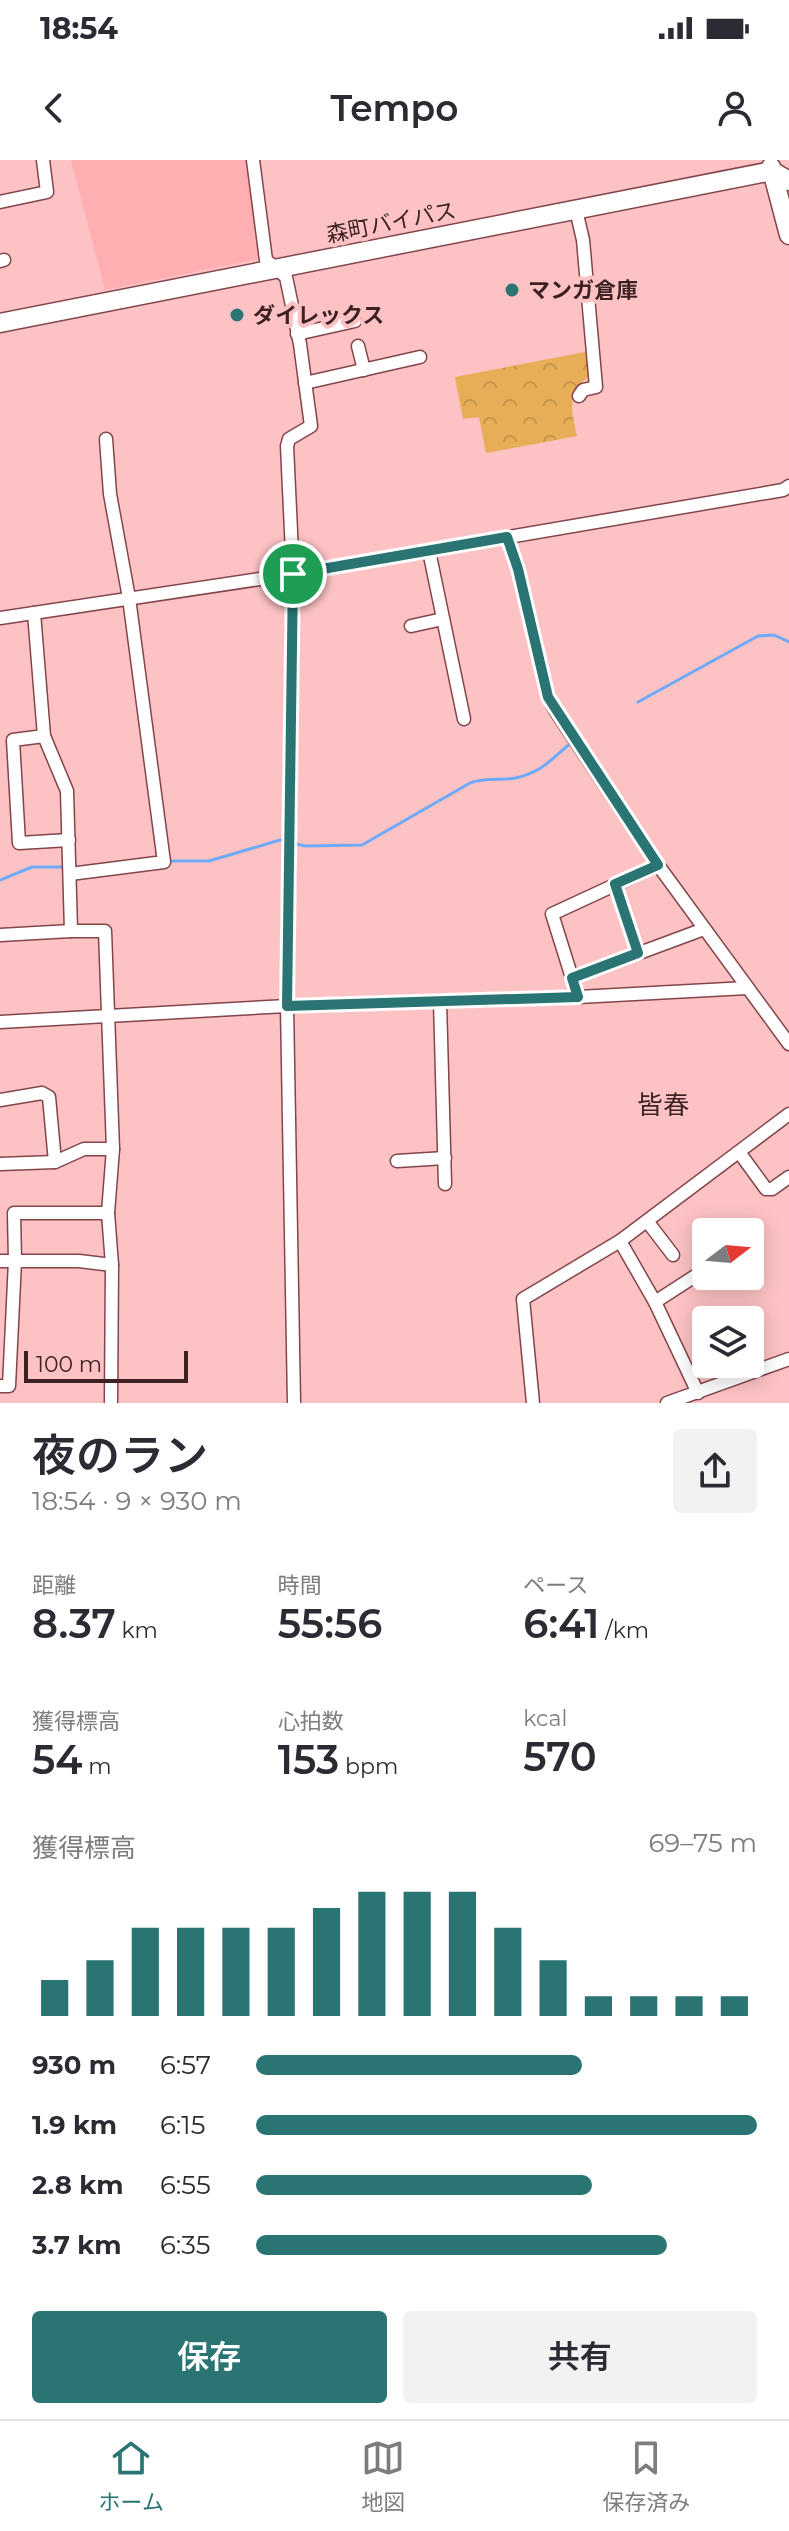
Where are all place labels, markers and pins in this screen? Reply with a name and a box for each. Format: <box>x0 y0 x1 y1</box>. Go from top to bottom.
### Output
place label: マンガ倉庫 <box>528 277 638 304</box>
marker: マンガ倉庫 <box>503 281 521 299</box>
place label: ダイレックス <box>253 302 384 329</box>
marker: ダイレックス <box>228 306 246 324</box>
pin <box>259 540 327 608</box>

